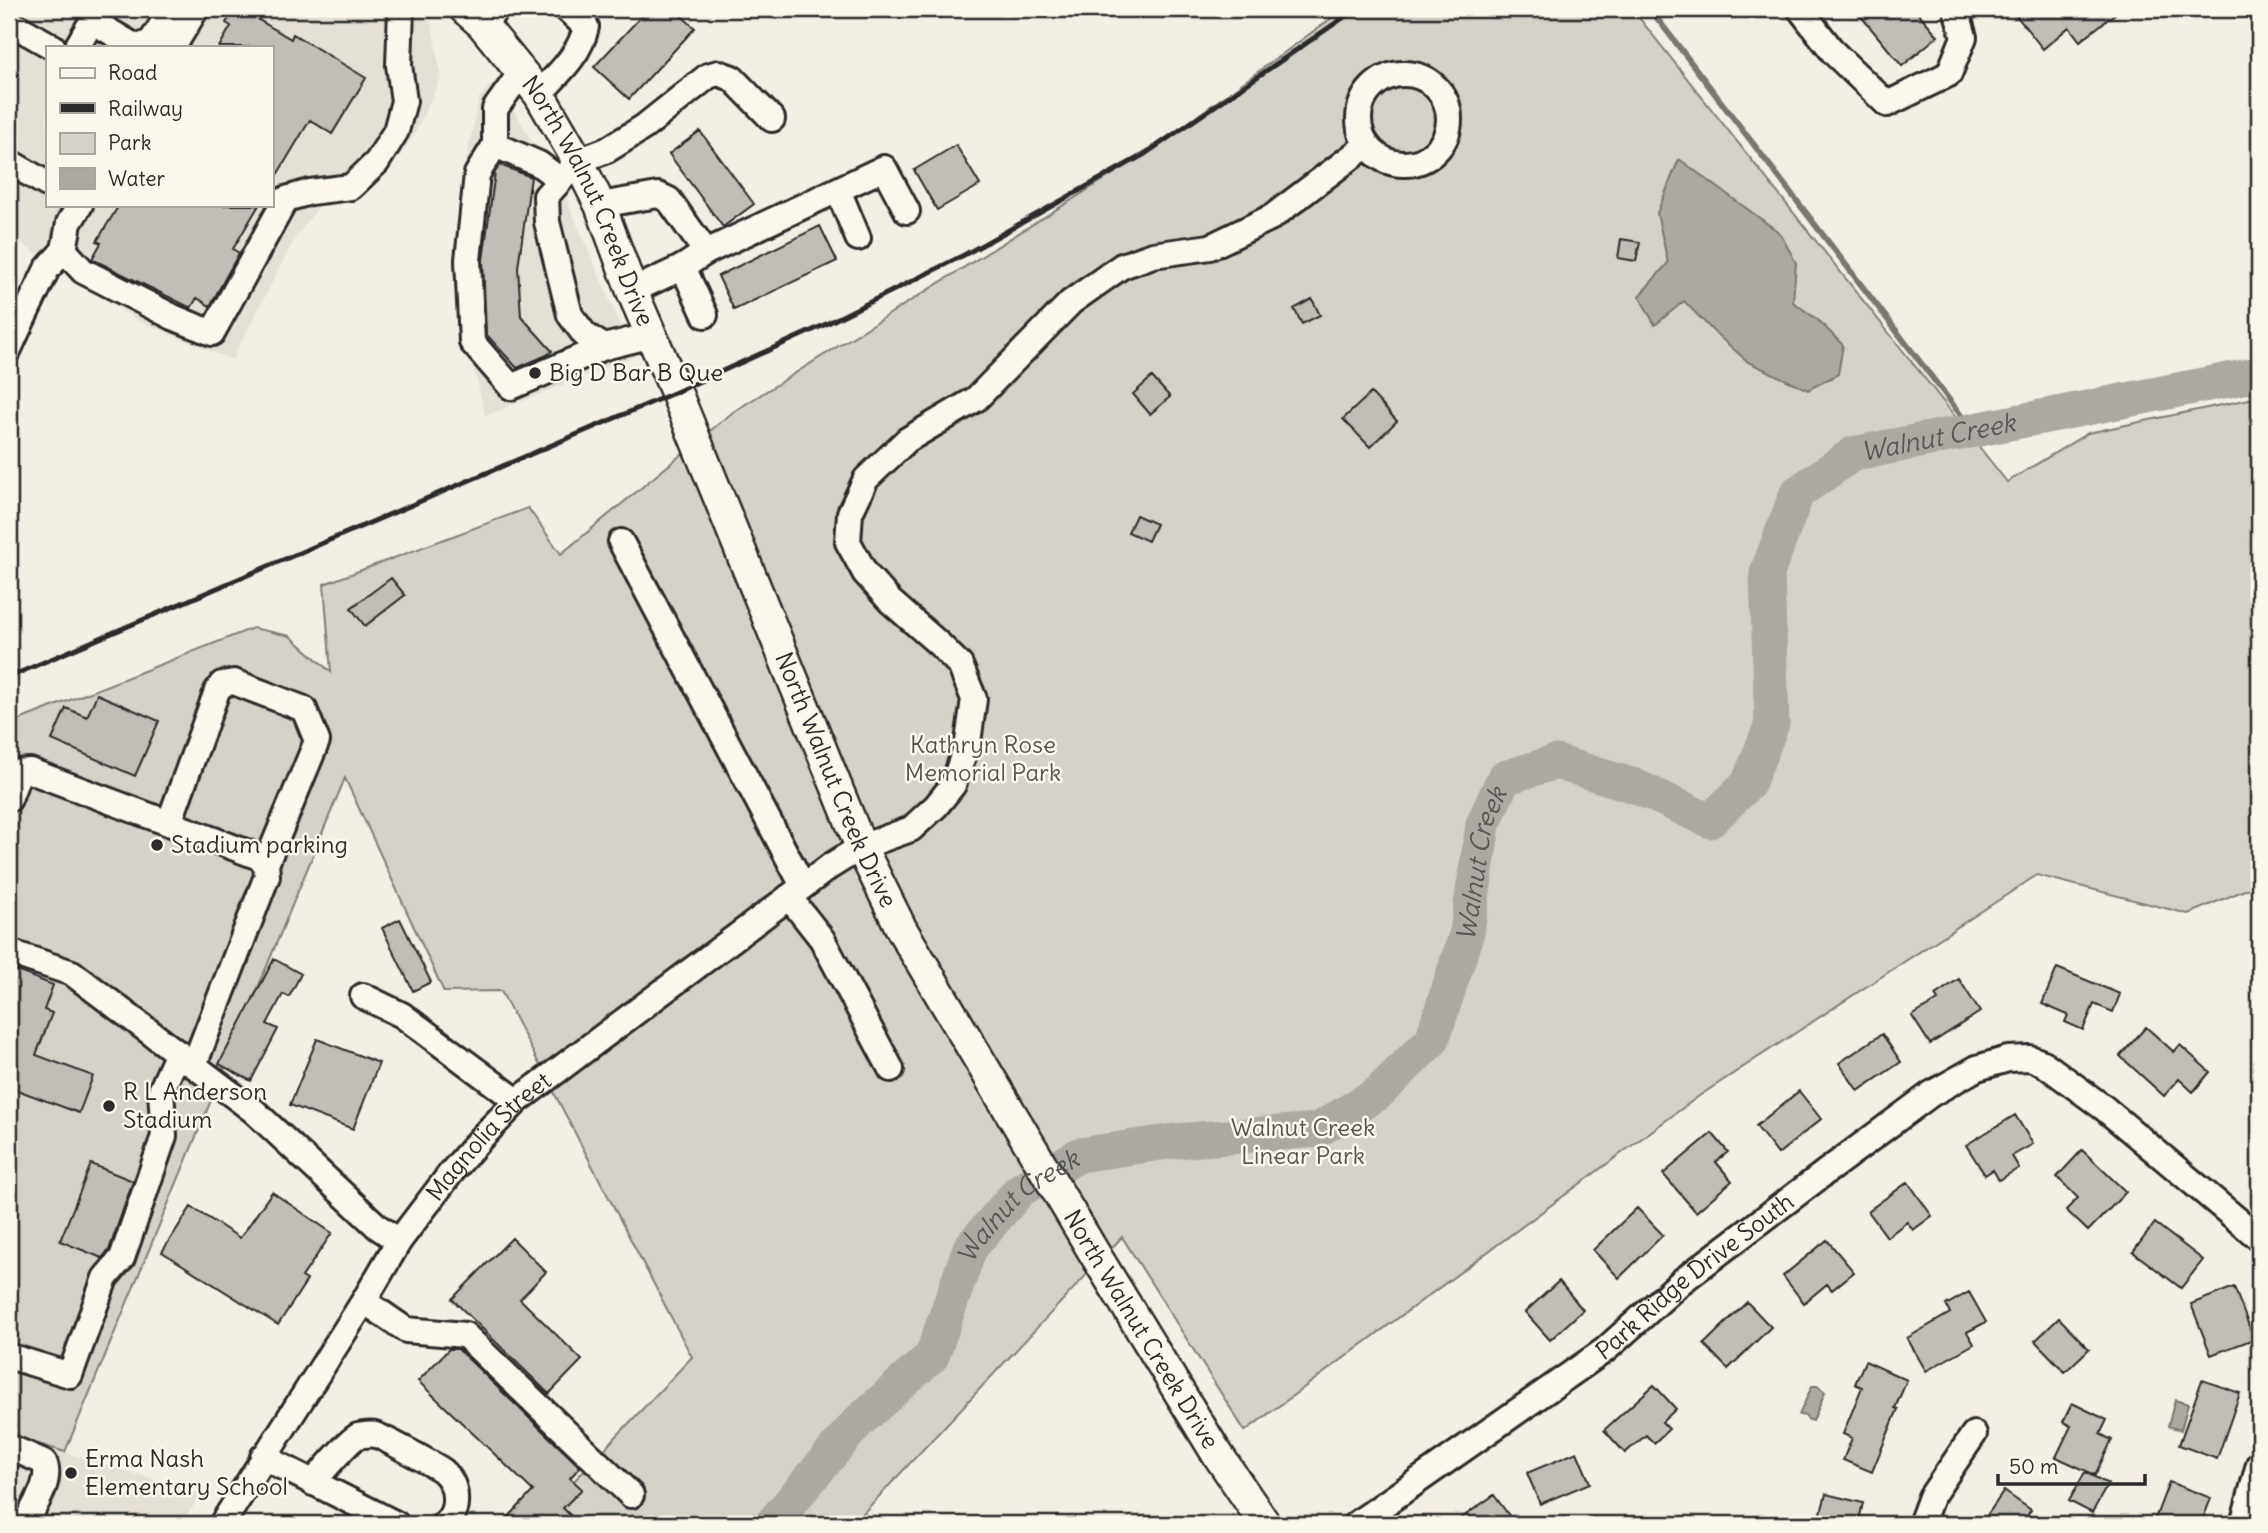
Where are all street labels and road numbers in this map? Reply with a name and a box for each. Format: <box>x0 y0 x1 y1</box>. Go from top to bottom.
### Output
street label: North Walnut Creek Drive <box>516 69 661 330</box>
street label: North Walnut Creek Drive <box>769 647 904 912</box>
street label: Magnolia Street <box>419 1065 556 1206</box>
street label: Park Ridge Drive South <box>1590 1186 1799 1366</box>
street label: North Walnut Creek Drive <box>1058 1204 1226 1454</box>

